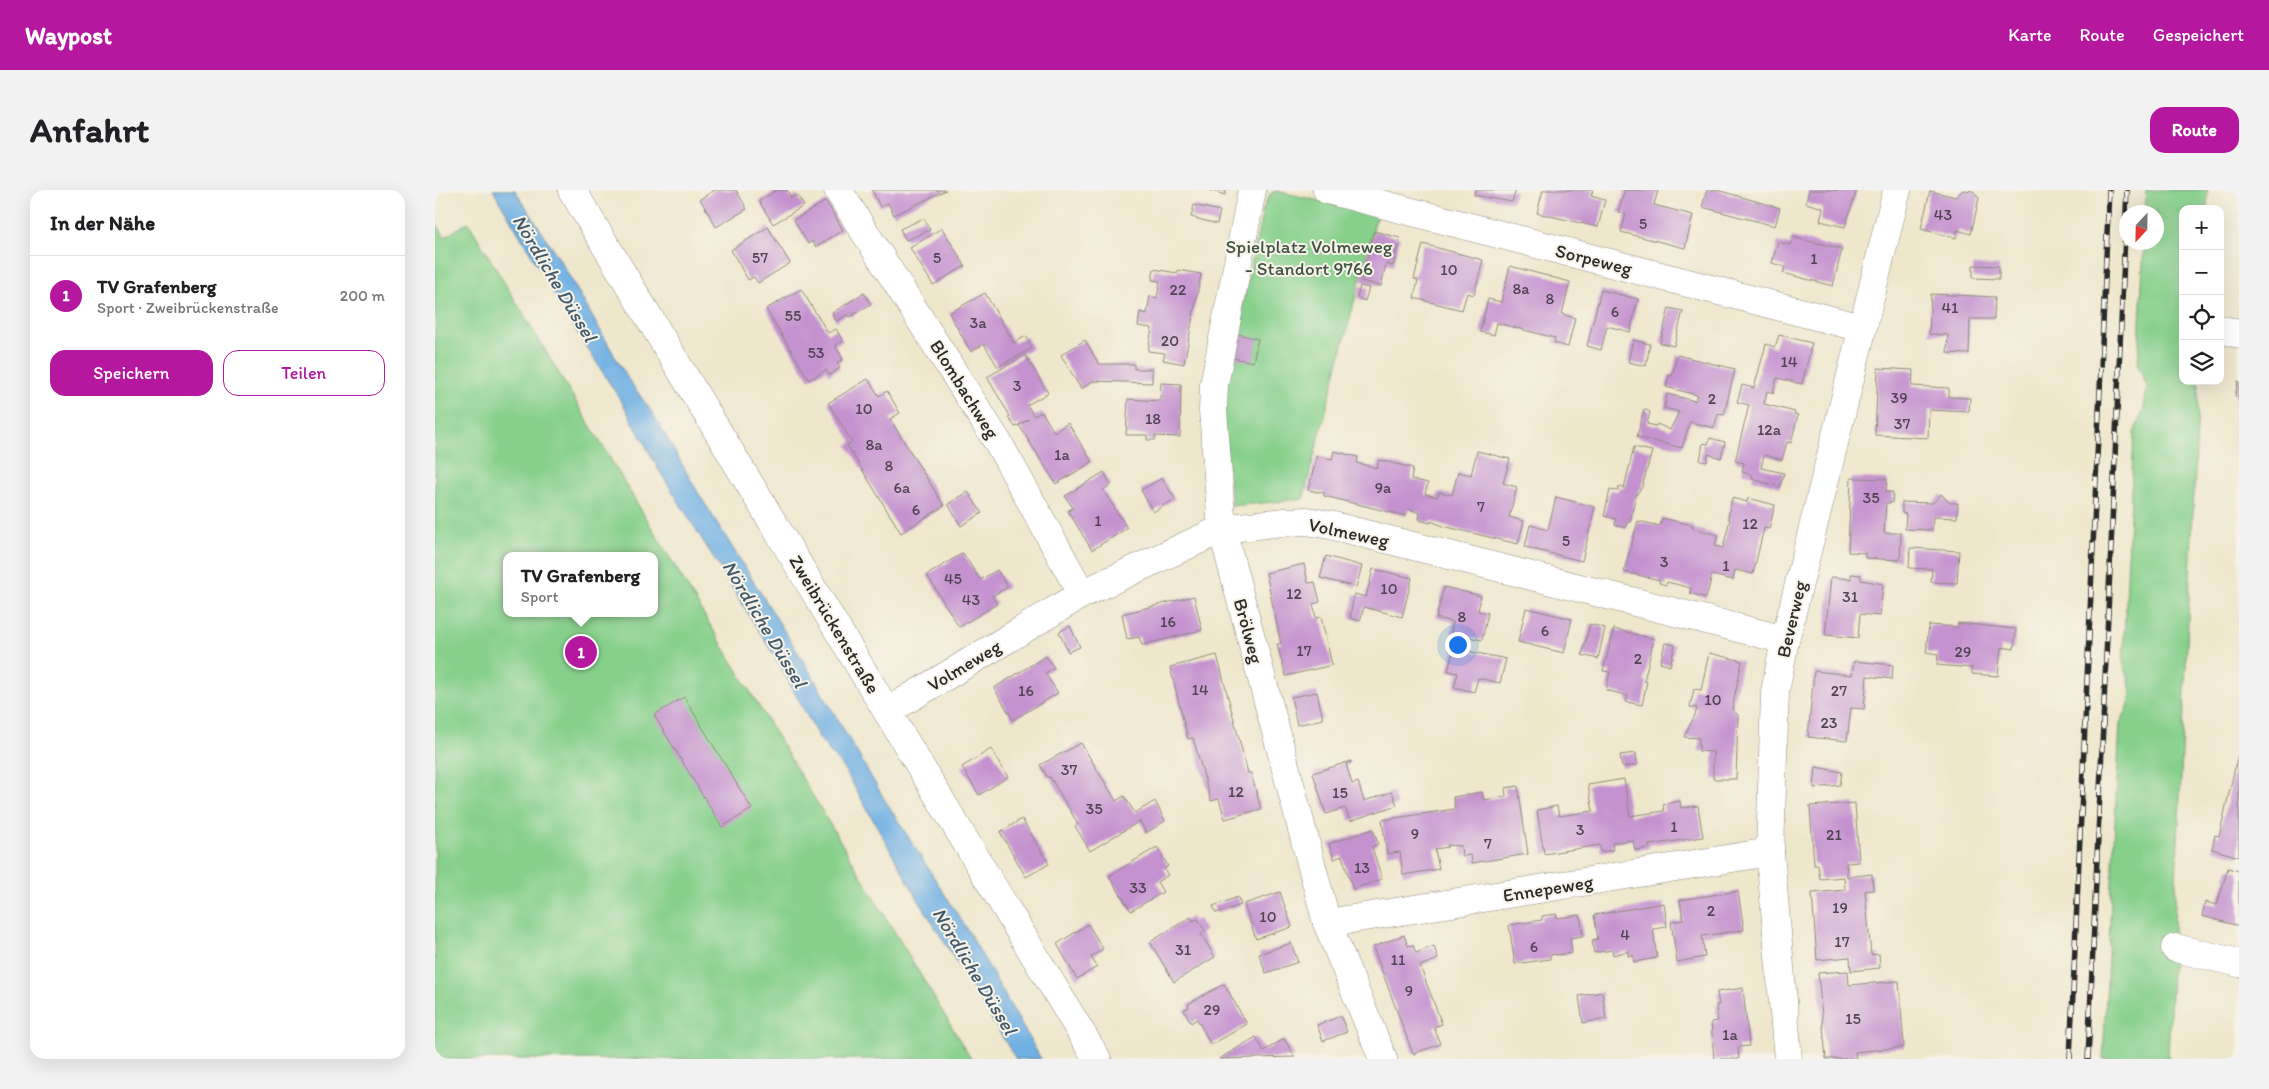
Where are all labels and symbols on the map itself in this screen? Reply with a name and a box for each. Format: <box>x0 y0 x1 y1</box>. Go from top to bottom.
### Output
house number: 43 <box>1934 205 1952 224</box>
north arrow <box>2119 205 2164 250</box>
water label: Nördliche Düssel <box>508 210 603 347</box>
house number: 5 <box>1639 214 1647 233</box>
park label: Spielplatz Volmeweg - Standort 9766 <box>1225 235 1393 280</box>
street label: Sorpeweg <box>1553 239 1635 280</box>
house number: 57 <box>752 248 768 267</box>
house number: 5 <box>933 248 941 267</box>
house number: 1 <box>1810 249 1818 268</box>
house number: 10 <box>1440 260 1458 279</box>
house number: 8a <box>1512 279 1530 298</box>
house number: 22 <box>1170 280 1187 299</box>
house number: 8 <box>1546 289 1555 308</box>
house number: 41 <box>1941 298 1959 317</box>
house number: 6 <box>1611 302 1619 321</box>
house number: 55 <box>785 306 801 325</box>
house number: 3a <box>969 313 987 332</box>
house number: 20 <box>1161 331 1179 350</box>
street label: Blombachweg <box>925 335 1004 443</box>
house number: 53 <box>807 343 825 362</box>
house number: 14 <box>1780 352 1798 371</box>
house number: 3 <box>1013 376 1022 395</box>
house number: 39 <box>1890 388 1908 407</box>
house number: 2 <box>1708 389 1717 408</box>
house number: 10 <box>855 399 873 418</box>
house number: 18 <box>1145 409 1161 428</box>
house number: 37 <box>1894 414 1910 433</box>
house number: 12a <box>1757 420 1782 439</box>
house number: 8a <box>865 435 883 454</box>
house number: 1a <box>1054 445 1071 464</box>
house number: 8 <box>885 456 894 475</box>
house number: 6a <box>894 478 911 497</box>
house number: 9a <box>1375 478 1392 497</box>
house number: 35 <box>1862 488 1880 507</box>
house number: 7 <box>1477 497 1485 516</box>
house number: 6 <box>912 500 920 519</box>
house number: 1 <box>1094 511 1102 530</box>
street label: Volmeweg <box>1307 513 1391 552</box>
house number: 12 <box>1742 514 1759 533</box>
house number: 5 <box>1562 531 1570 550</box>
street label: Zweibrückenstraße <box>784 551 885 698</box>
house number: 3 <box>1660 552 1669 571</box>
water label: Nördliche Düssel <box>718 556 813 693</box>
house number: 1 <box>1722 556 1730 575</box>
house number: 45 <box>944 569 962 588</box>
street label: Beverweg <box>1771 578 1812 660</box>
house number: 10 <box>1380 579 1398 598</box>
house number: 12 <box>1286 584 1303 603</box>
house number: 31 <box>1842 587 1859 606</box>
house number: 43 <box>962 590 980 609</box>
street label: Brölweg <box>1229 596 1268 667</box>
house number: 8 <box>1458 607 1467 626</box>
house number: 16 <box>1160 612 1176 631</box>
house number: 6 <box>1541 621 1549 640</box>
your location <box>1445 632 1471 658</box>
pin: 1 <box>565 633 597 671</box>
street label: Volmeweg <box>923 634 1005 696</box>
house number: 17 <box>1296 641 1312 660</box>
house number: 29 <box>1955 642 1971 661</box>
house number: 2 <box>1634 649 1643 668</box>
house number: 14 <box>1191 680 1209 699</box>
house number: 16 <box>1018 681 1034 700</box>
house number: 27 <box>1831 681 1847 700</box>
house number: 10 <box>1704 690 1722 709</box>
house number: 23 <box>1820 713 1838 732</box>
house number: 37 <box>1061 760 1077 779</box>
house number: 12 <box>1228 782 1245 801</box>
house number: 15 <box>1332 783 1348 802</box>
house number: 35 <box>1085 799 1103 818</box>
house number: 1 <box>1670 817 1678 836</box>
house number: 3 <box>1576 820 1585 839</box>
house number: 9 <box>1411 824 1419 843</box>
house number: 21 <box>1826 825 1842 844</box>
house number: 7 <box>1484 834 1492 853</box>
house number: 13 <box>1354 858 1370 877</box>
street label: Ennepeweg <box>1501 870 1595 907</box>
house number: 33 <box>1129 878 1147 897</box>
house number: 19 <box>1832 898 1848 917</box>
house number: 2 <box>1707 901 1716 920</box>
water label: Nördliche Düssel <box>928 903 1023 1040</box>
house number: 10 <box>1259 907 1277 926</box>
house number: 4 <box>1620 925 1630 944</box>
house number: 17 <box>1834 932 1850 951</box>
house number: 6 <box>1530 937 1538 956</box>
house number: 31 <box>1175 940 1192 959</box>
house number: 11 <box>1391 950 1406 969</box>
house number: 9 <box>1405 981 1413 1000</box>
house number: 29 <box>1204 1000 1220 1019</box>
house number: 15 <box>1845 1009 1861 1028</box>
house number: 1a <box>1722 1025 1739 1044</box>

